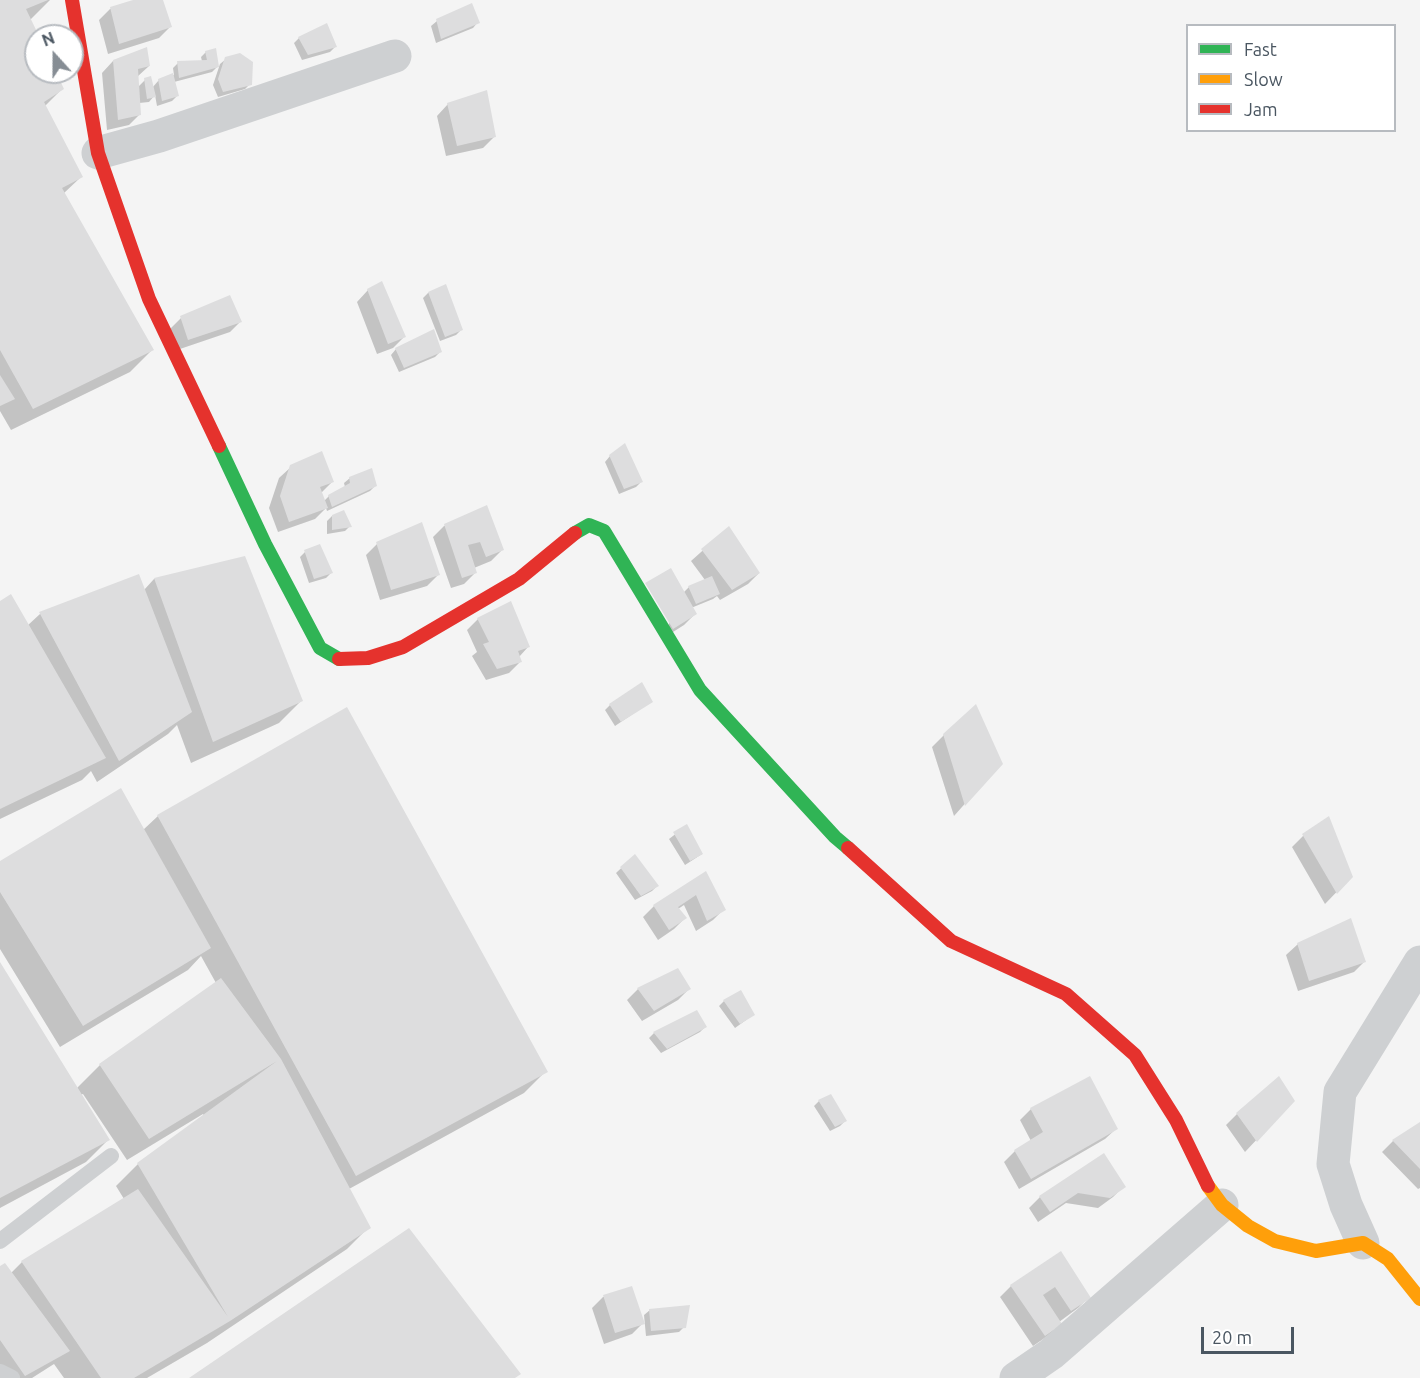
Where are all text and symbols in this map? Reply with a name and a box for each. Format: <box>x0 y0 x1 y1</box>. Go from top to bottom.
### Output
north arrow <box>24 24 84 84</box>
legend <box>1186 24 1396 132</box>
text: N <box>39 29 57 50</box>
text: Fast <box>1244 39 1277 59</box>
text: Slow <box>1244 69 1283 89</box>
text: Jam <box>1244 99 1278 119</box>
scale bar <box>1204 1315 1297 1353</box>
text: 20 m <box>1212 1327 1252 1347</box>

